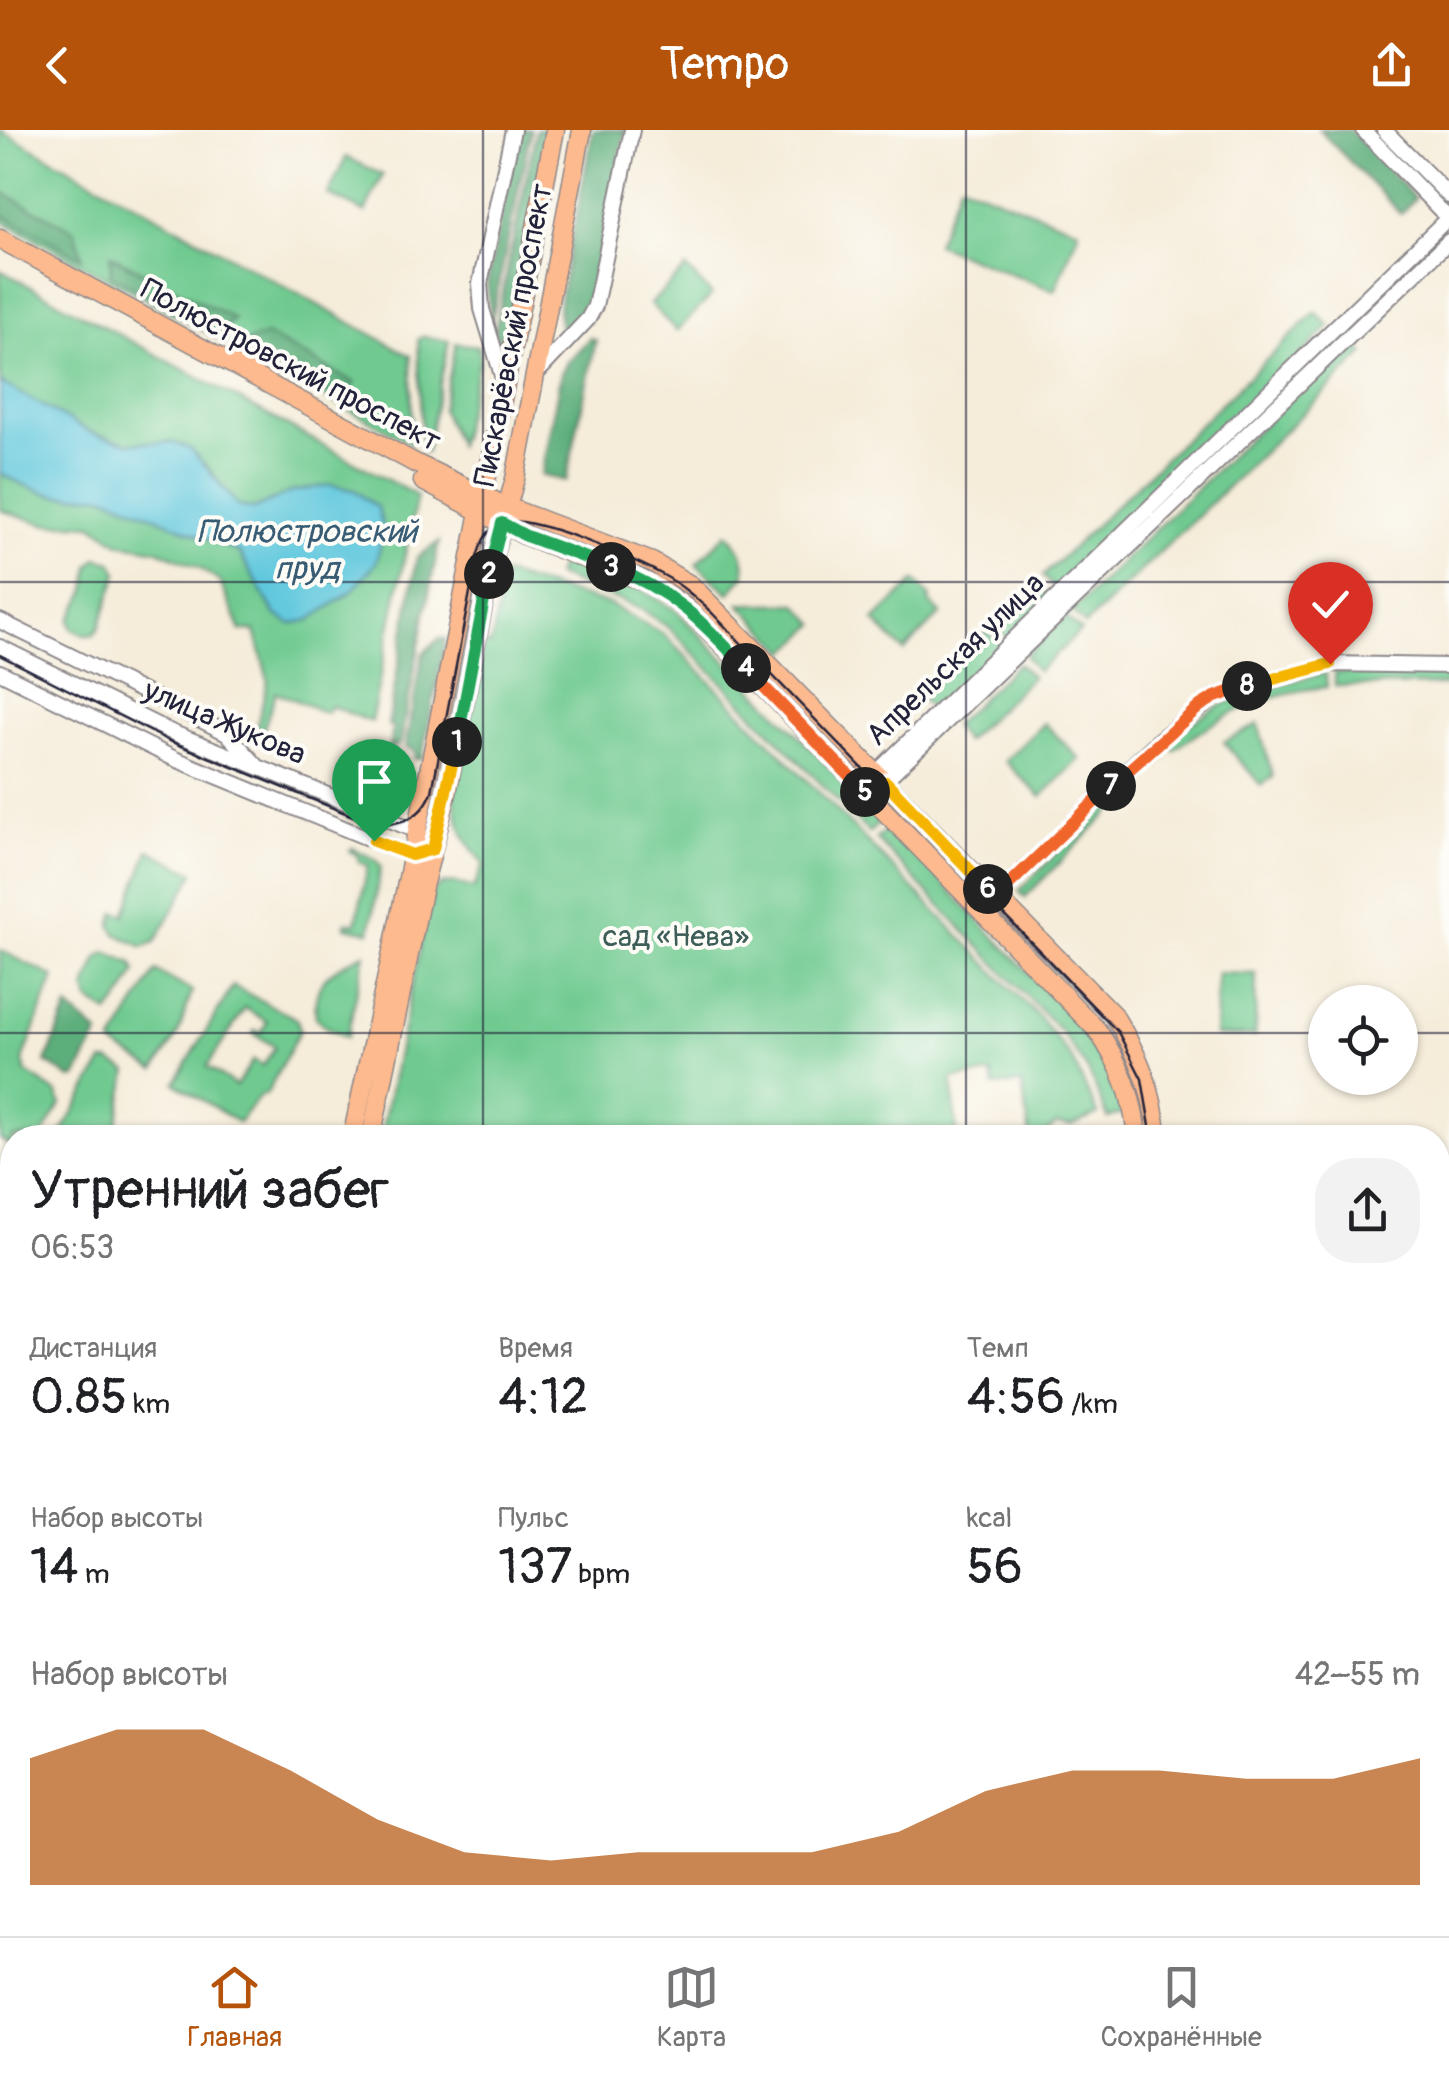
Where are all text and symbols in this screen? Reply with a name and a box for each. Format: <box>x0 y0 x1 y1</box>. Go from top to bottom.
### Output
text: Tempo <box>660 37 789 93</box>
icon: back <box>30 38 85 93</box>
icon: share <box>1364 38 1419 93</box>
street label: Пискарёвский проспект <box>466 181 561 490</box>
street label: Полюстровский проспект <box>134 271 447 460</box>
water label: Полюстровский пруд <box>197 512 420 589</box>
pin: 3 <box>586 542 636 592</box>
pin: 2 <box>464 549 514 599</box>
text: 3 <box>603 549 619 584</box>
text: 2 <box>481 556 497 591</box>
pin <box>1288 562 1373 665</box>
street label: Апрельская улица <box>859 565 1052 754</box>
icon: check <box>1303 577 1358 632</box>
pin: 4 <box>721 643 771 693</box>
text: 4 <box>738 650 754 685</box>
pin: 8 <box>1222 661 1272 711</box>
text: 8 <box>1240 668 1254 703</box>
street label: улица Жукова <box>137 671 311 773</box>
pin: 1 <box>432 717 482 767</box>
text: 1 <box>452 724 462 759</box>
pin <box>332 739 417 842</box>
icon: arrive <box>347 754 402 809</box>
pin: 7 <box>1086 761 1136 811</box>
pin: 5 <box>840 767 890 817</box>
text: 7 <box>1104 768 1118 803</box>
text: 5 <box>857 774 873 809</box>
pin: 6 <box>963 864 1013 914</box>
text: 6 <box>980 871 996 906</box>
park label: сад «Нева» <box>603 918 749 955</box>
map controls <box>1308 985 1418 1095</box>
button: locate <box>1308 985 1418 1095</box>
text: Утренний забег <box>30 1156 389 1225</box>
button: share <box>1315 1158 1420 1263</box>
text: 06:53 <box>30 1228 114 1268</box>
text: Дистанция <box>30 1331 157 1366</box>
text: Время <box>498 1331 573 1366</box>
text: Темп <box>967 1331 1029 1366</box>
text: 0.85 <box>30 1366 127 1429</box>
text: 4:12 <box>498 1366 588 1429</box>
text: 4:56 <box>967 1366 1065 1429</box>
text: km <box>127 1387 170 1422</box>
text: /km <box>1065 1387 1118 1422</box>
text: Набор высоты <box>30 1501 203 1536</box>
text: Пульс <box>498 1501 569 1536</box>
text: kcal <box>967 1501 1012 1536</box>
text: 14 <box>30 1536 79 1599</box>
text: 137 <box>498 1536 572 1599</box>
text: 56 <box>967 1536 1023 1599</box>
text: m <box>79 1557 110 1592</box>
text: bpm <box>572 1557 630 1592</box>
text: Набор высоты <box>30 1655 228 1695</box>
text: 42–55 m <box>1295 1655 1420 1695</box>
tab: Главная <box>187 1960 282 2055</box>
tab: Карта <box>657 1960 726 2055</box>
tab: Сохранённые <box>1100 1960 1262 2055</box>

